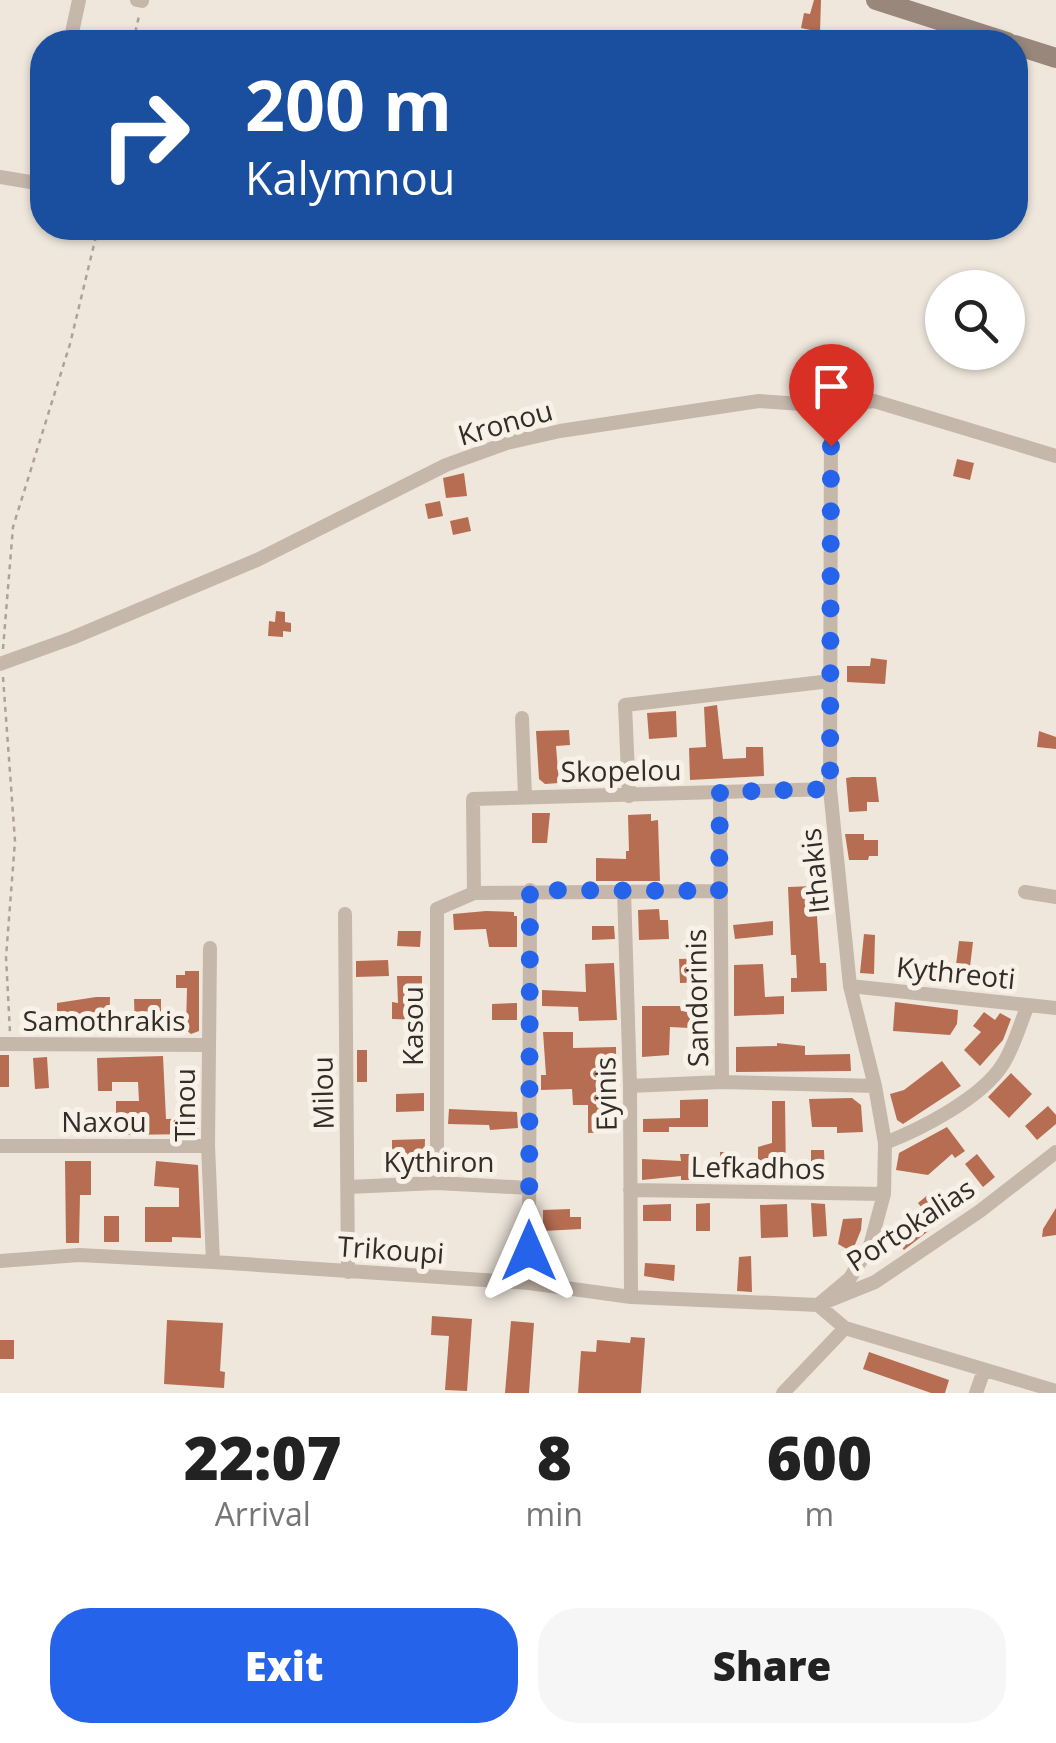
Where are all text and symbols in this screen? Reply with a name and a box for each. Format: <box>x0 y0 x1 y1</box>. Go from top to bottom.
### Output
text: 200 m <box>245 56 452 152</box>
icon: right <box>80 70 210 200</box>
text: Kalymnou <box>245 147 455 208</box>
map controls <box>925 270 1025 370</box>
button: search <box>925 270 1025 370</box>
pin <box>789 344 874 447</box>
icon: arrive <box>804 359 859 414</box>
street label: Kronou <box>453 390 557 454</box>
street label: Skopelou <box>560 750 682 790</box>
street label: Ithakis <box>791 826 837 916</box>
street label: Sandorinis <box>676 929 716 1067</box>
street label: Kythreoti <box>895 947 1017 997</box>
street label: Kasou <box>393 986 431 1066</box>
street label: Samothrakis <box>23 1001 185 1039</box>
street label: Milou <box>302 1056 342 1130</box>
street label: Eyinis <box>585 1057 625 1131</box>
street label: Tinou <box>165 1068 203 1142</box>
street label: Naxou <box>61 1102 147 1140</box>
street label: Kythiron <box>384 1142 494 1180</box>
street label: Lefkadhos <box>690 1147 826 1187</box>
street label: Portokalias <box>839 1169 981 1279</box>
position arrow <box>477 1199 581 1303</box>
street label: Trikoupi <box>336 1226 446 1272</box>
text: 22:07 <box>184 1416 342 1498</box>
text: 8 <box>537 1416 572 1498</box>
text: 600 <box>767 1416 872 1498</box>
text: Arrival <box>215 1492 311 1535</box>
text: min <box>526 1492 583 1535</box>
text: m <box>805 1492 834 1535</box>
button: Exit <box>50 1608 518 1723</box>
button: Share <box>538 1608 1006 1723</box>

